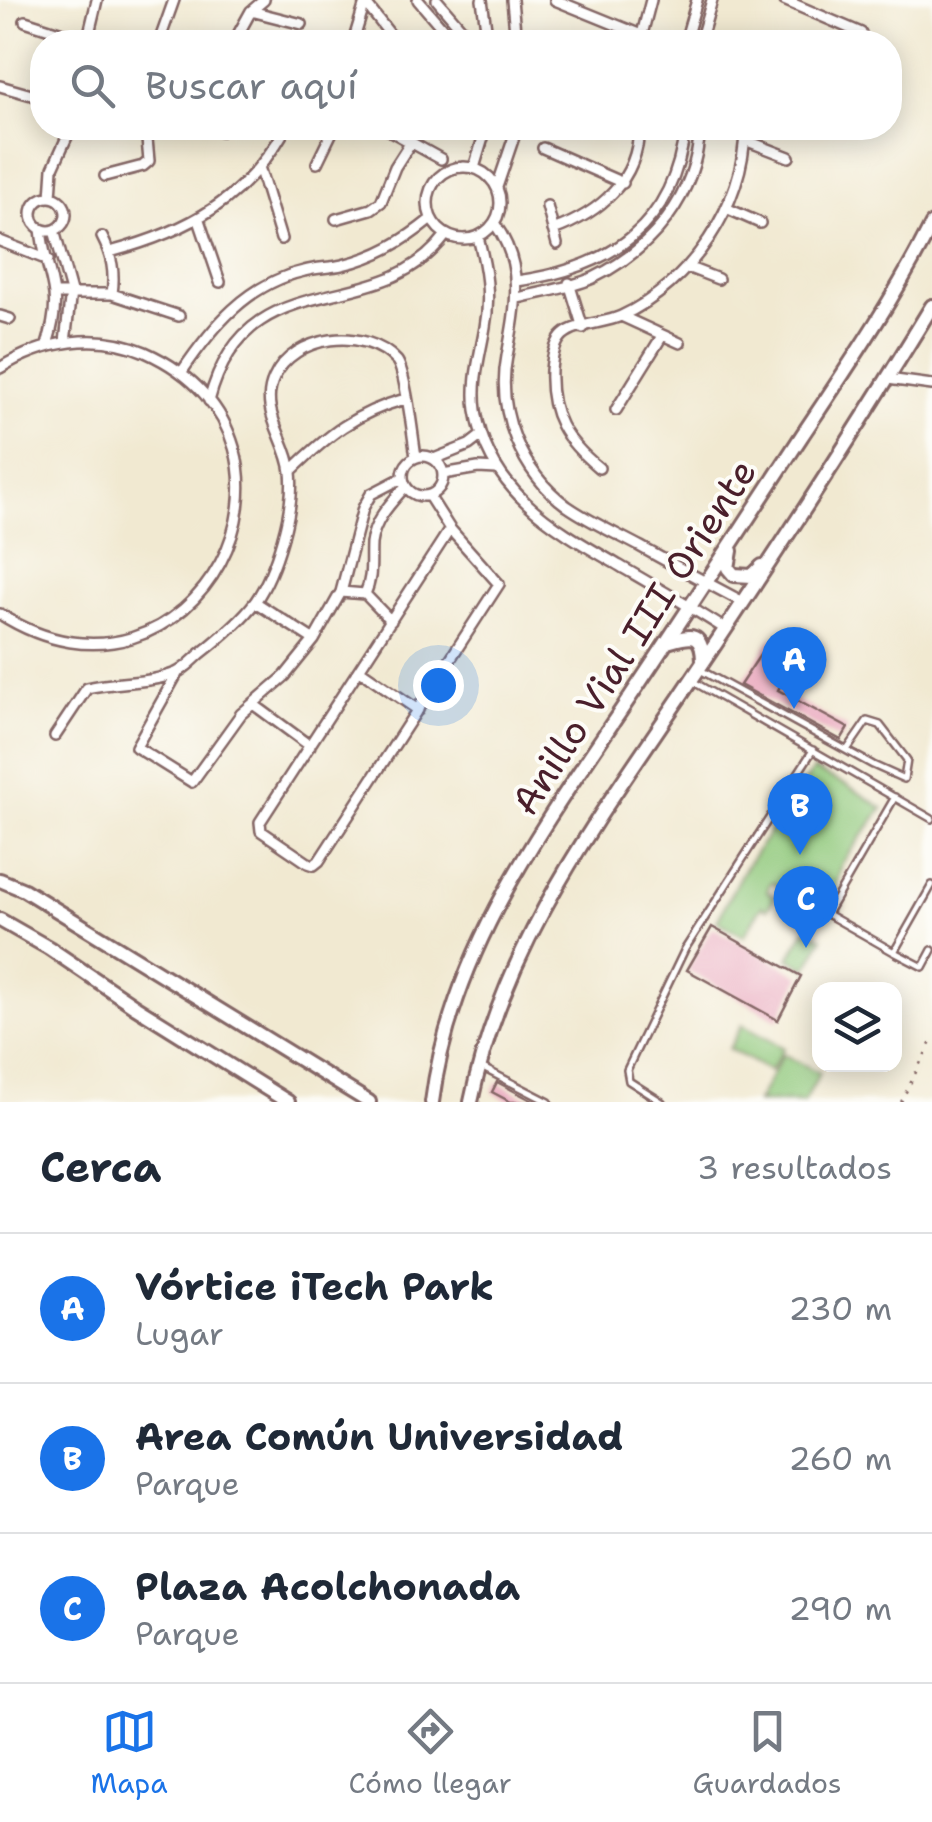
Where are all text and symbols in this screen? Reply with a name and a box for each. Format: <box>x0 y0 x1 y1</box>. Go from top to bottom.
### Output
search box <box>30 30 902 140</box>
icon: search <box>65 58 120 113</box>
text: Buscar aquí <box>145 60 358 111</box>
street label: Anillo Vial III Oriente <box>499 449 768 824</box>
pin: A <box>762 626 826 709</box>
your location <box>413 660 464 711</box>
pin: B <box>768 772 832 855</box>
pin: C <box>774 866 838 948</box>
map controls <box>812 982 902 1072</box>
button: layers <box>812 982 902 1072</box>
text: Cerca <box>40 1139 161 1195</box>
text: 3 resultados <box>697 1146 892 1189</box>
text: Vórtice iTech Park <box>135 1261 494 1312</box>
text: A <box>60 1287 85 1330</box>
text: 230 m <box>789 1287 892 1330</box>
text: Lugar <box>135 1312 224 1355</box>
text: Area Común Universidad <box>135 1411 623 1462</box>
text: B <box>63 1437 82 1480</box>
text: 260 m <box>789 1437 892 1480</box>
text: Parque <box>135 1462 240 1505</box>
text: Plaza Acolchonada <box>135 1561 520 1612</box>
text: C <box>63 1587 82 1630</box>
text: 290 m <box>789 1587 892 1630</box>
text: Parque <box>135 1612 240 1655</box>
tab: Mapa <box>90 1704 168 1802</box>
tab: Cómo llegar <box>349 1704 512 1802</box>
tab: Guardados <box>693 1704 842 1802</box>

